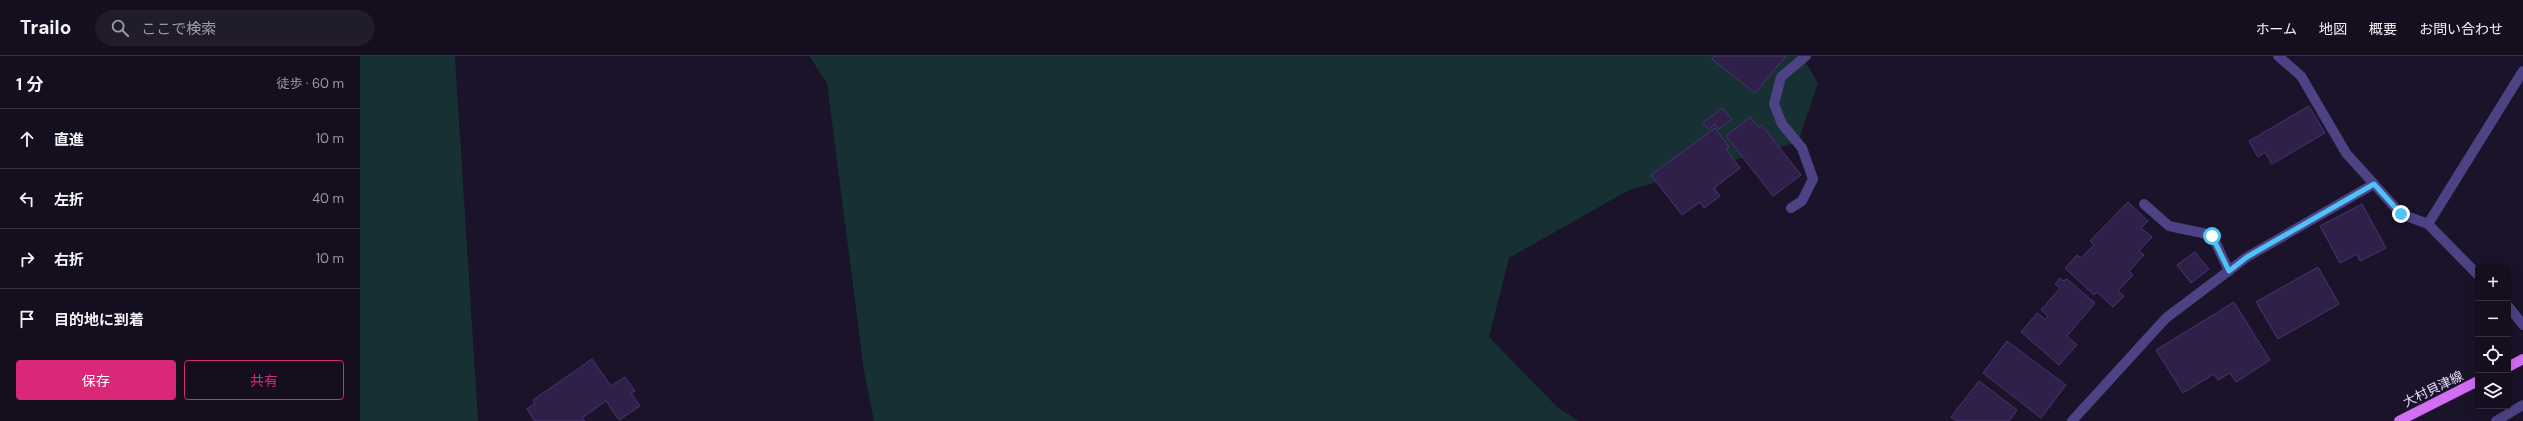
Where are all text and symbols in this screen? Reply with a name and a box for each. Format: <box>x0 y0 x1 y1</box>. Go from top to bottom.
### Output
search box <box>95 10 375 46</box>
text: Trailo <box>20 15 71 40</box>
icon: search <box>109 17 131 39</box>
text: ここで検索 <box>141 19 216 39</box>
text: ホーム <box>2255 20 2297 38</box>
text: 地図 <box>2319 20 2347 38</box>
text: 概要 <box>2369 20 2397 38</box>
text: お問い合わせ <box>2419 20 2503 38</box>
text: 1 分 <box>16 73 43 95</box>
text: 徒歩 · 60 m <box>276 75 344 92</box>
icon: ahead <box>16 128 38 150</box>
text: 直進 <box>54 130 84 150</box>
text: 10 m <box>316 130 344 147</box>
icon: left <box>16 188 38 210</box>
text: 左折 <box>54 190 84 210</box>
text: 40 m <box>312 190 344 207</box>
route end <box>2392 205 2410 223</box>
route start <box>2203 227 2221 245</box>
icon: right <box>16 248 38 270</box>
text: 右折 <box>54 250 84 270</box>
text: 10 m <box>316 250 344 267</box>
map controls <box>2475 265 2511 409</box>
button: + <box>2475 265 2511 301</box>
button: − <box>2475 301 2511 337</box>
icon: arrive <box>16 308 38 330</box>
text: 目的地に到着 <box>54 310 144 330</box>
button: locate <box>2475 337 2511 373</box>
button: 保存 <box>16 360 176 400</box>
button: 共有 <box>184 360 344 400</box>
street label: 大村貝津線 <box>2400 367 2466 411</box>
button: layers <box>2475 373 2511 409</box>

